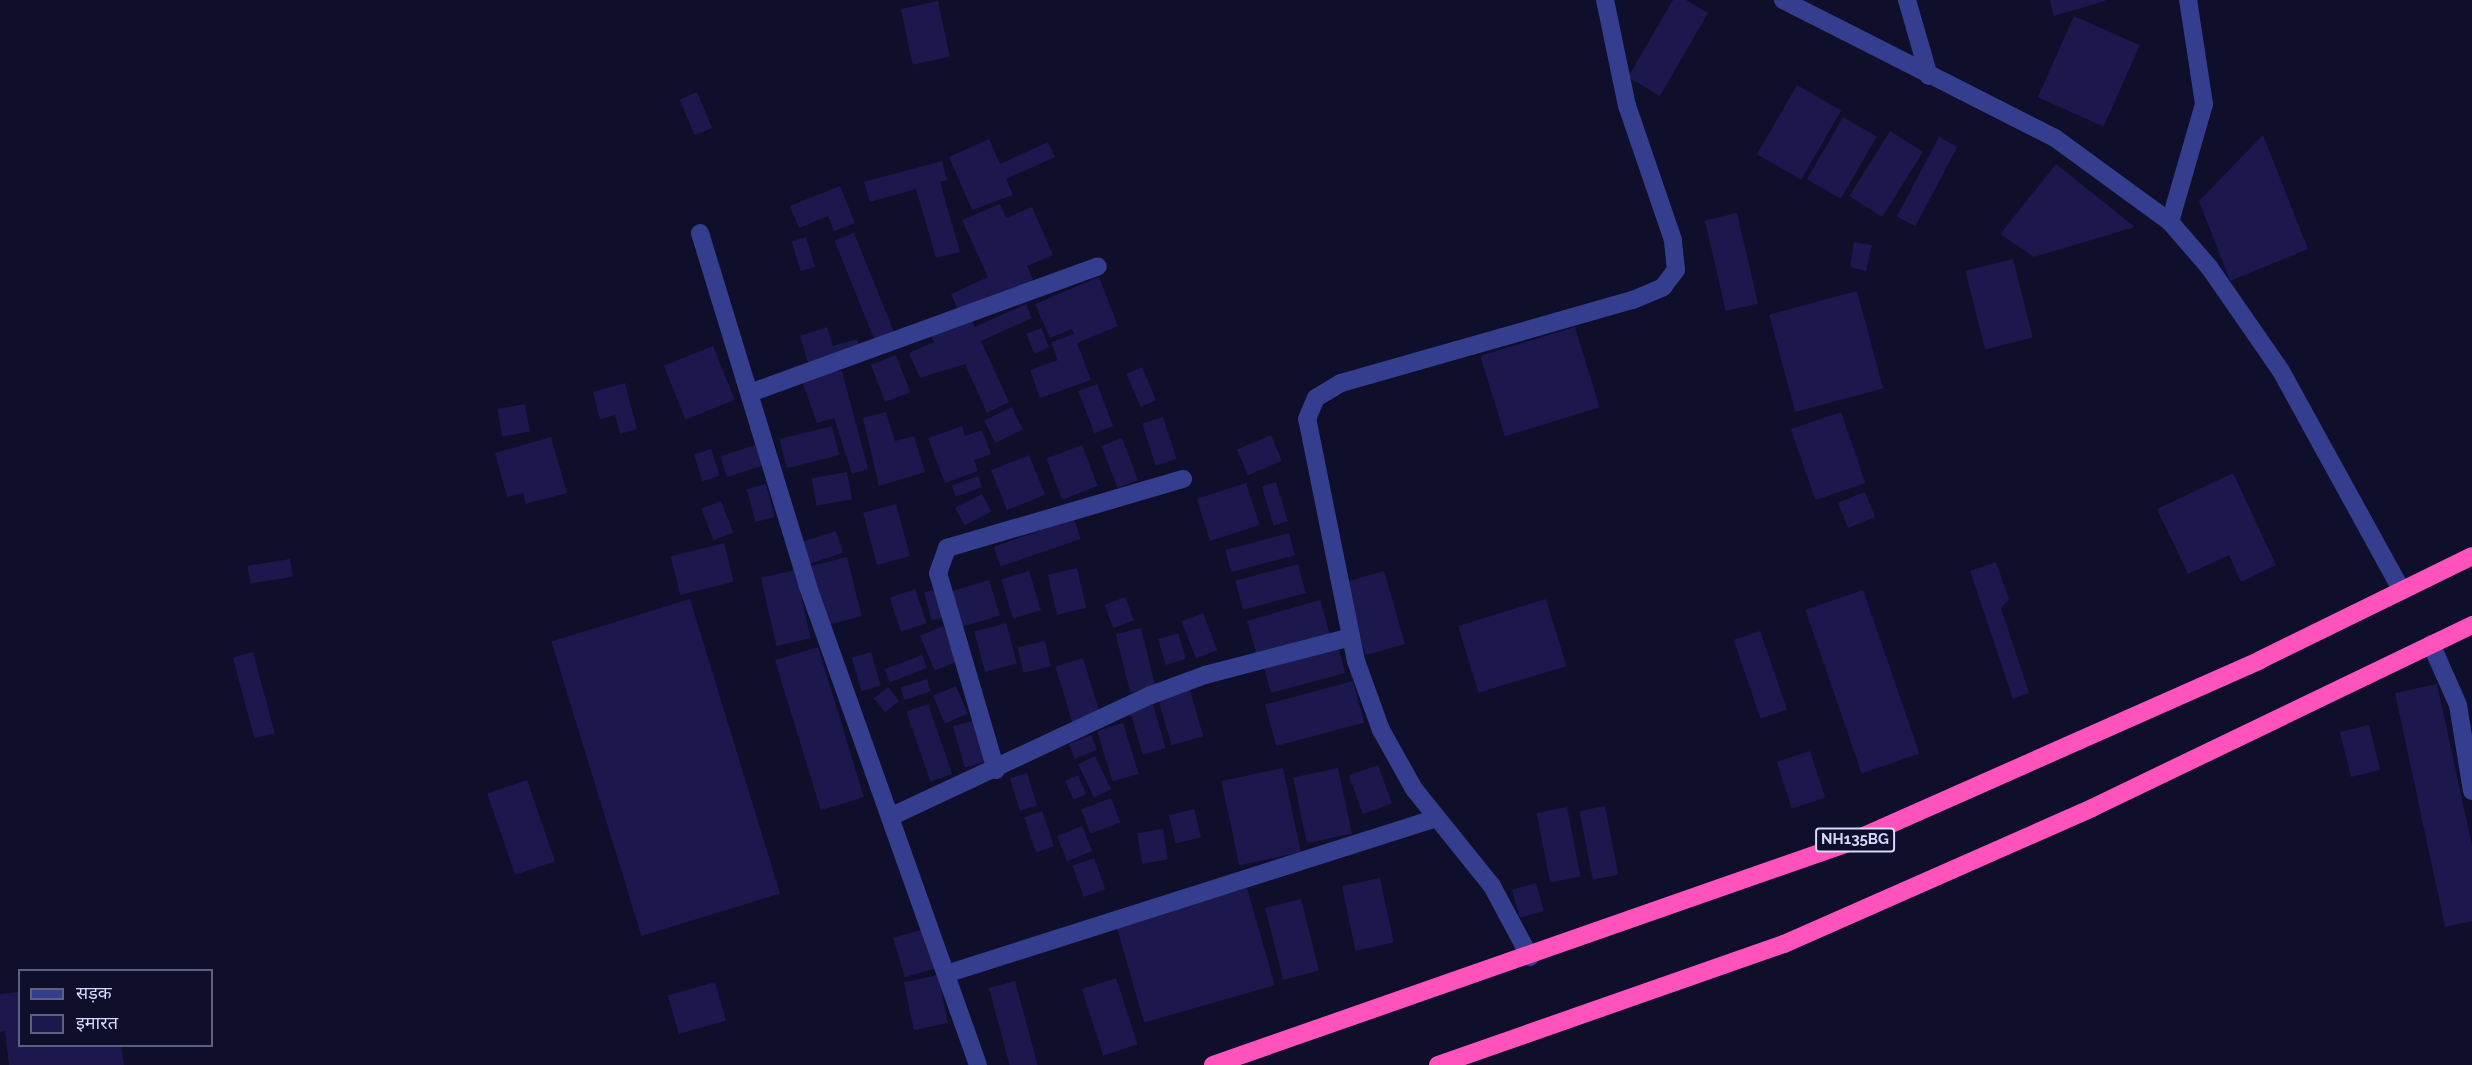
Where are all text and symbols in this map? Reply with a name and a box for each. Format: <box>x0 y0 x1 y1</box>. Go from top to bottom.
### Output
road number: NH135BG <box>1814 828 1896 852</box>
legend <box>18 969 213 1047</box>
text: सड़क <box>76 982 112 1003</box>
text: इमारत <box>76 1012 118 1033</box>

